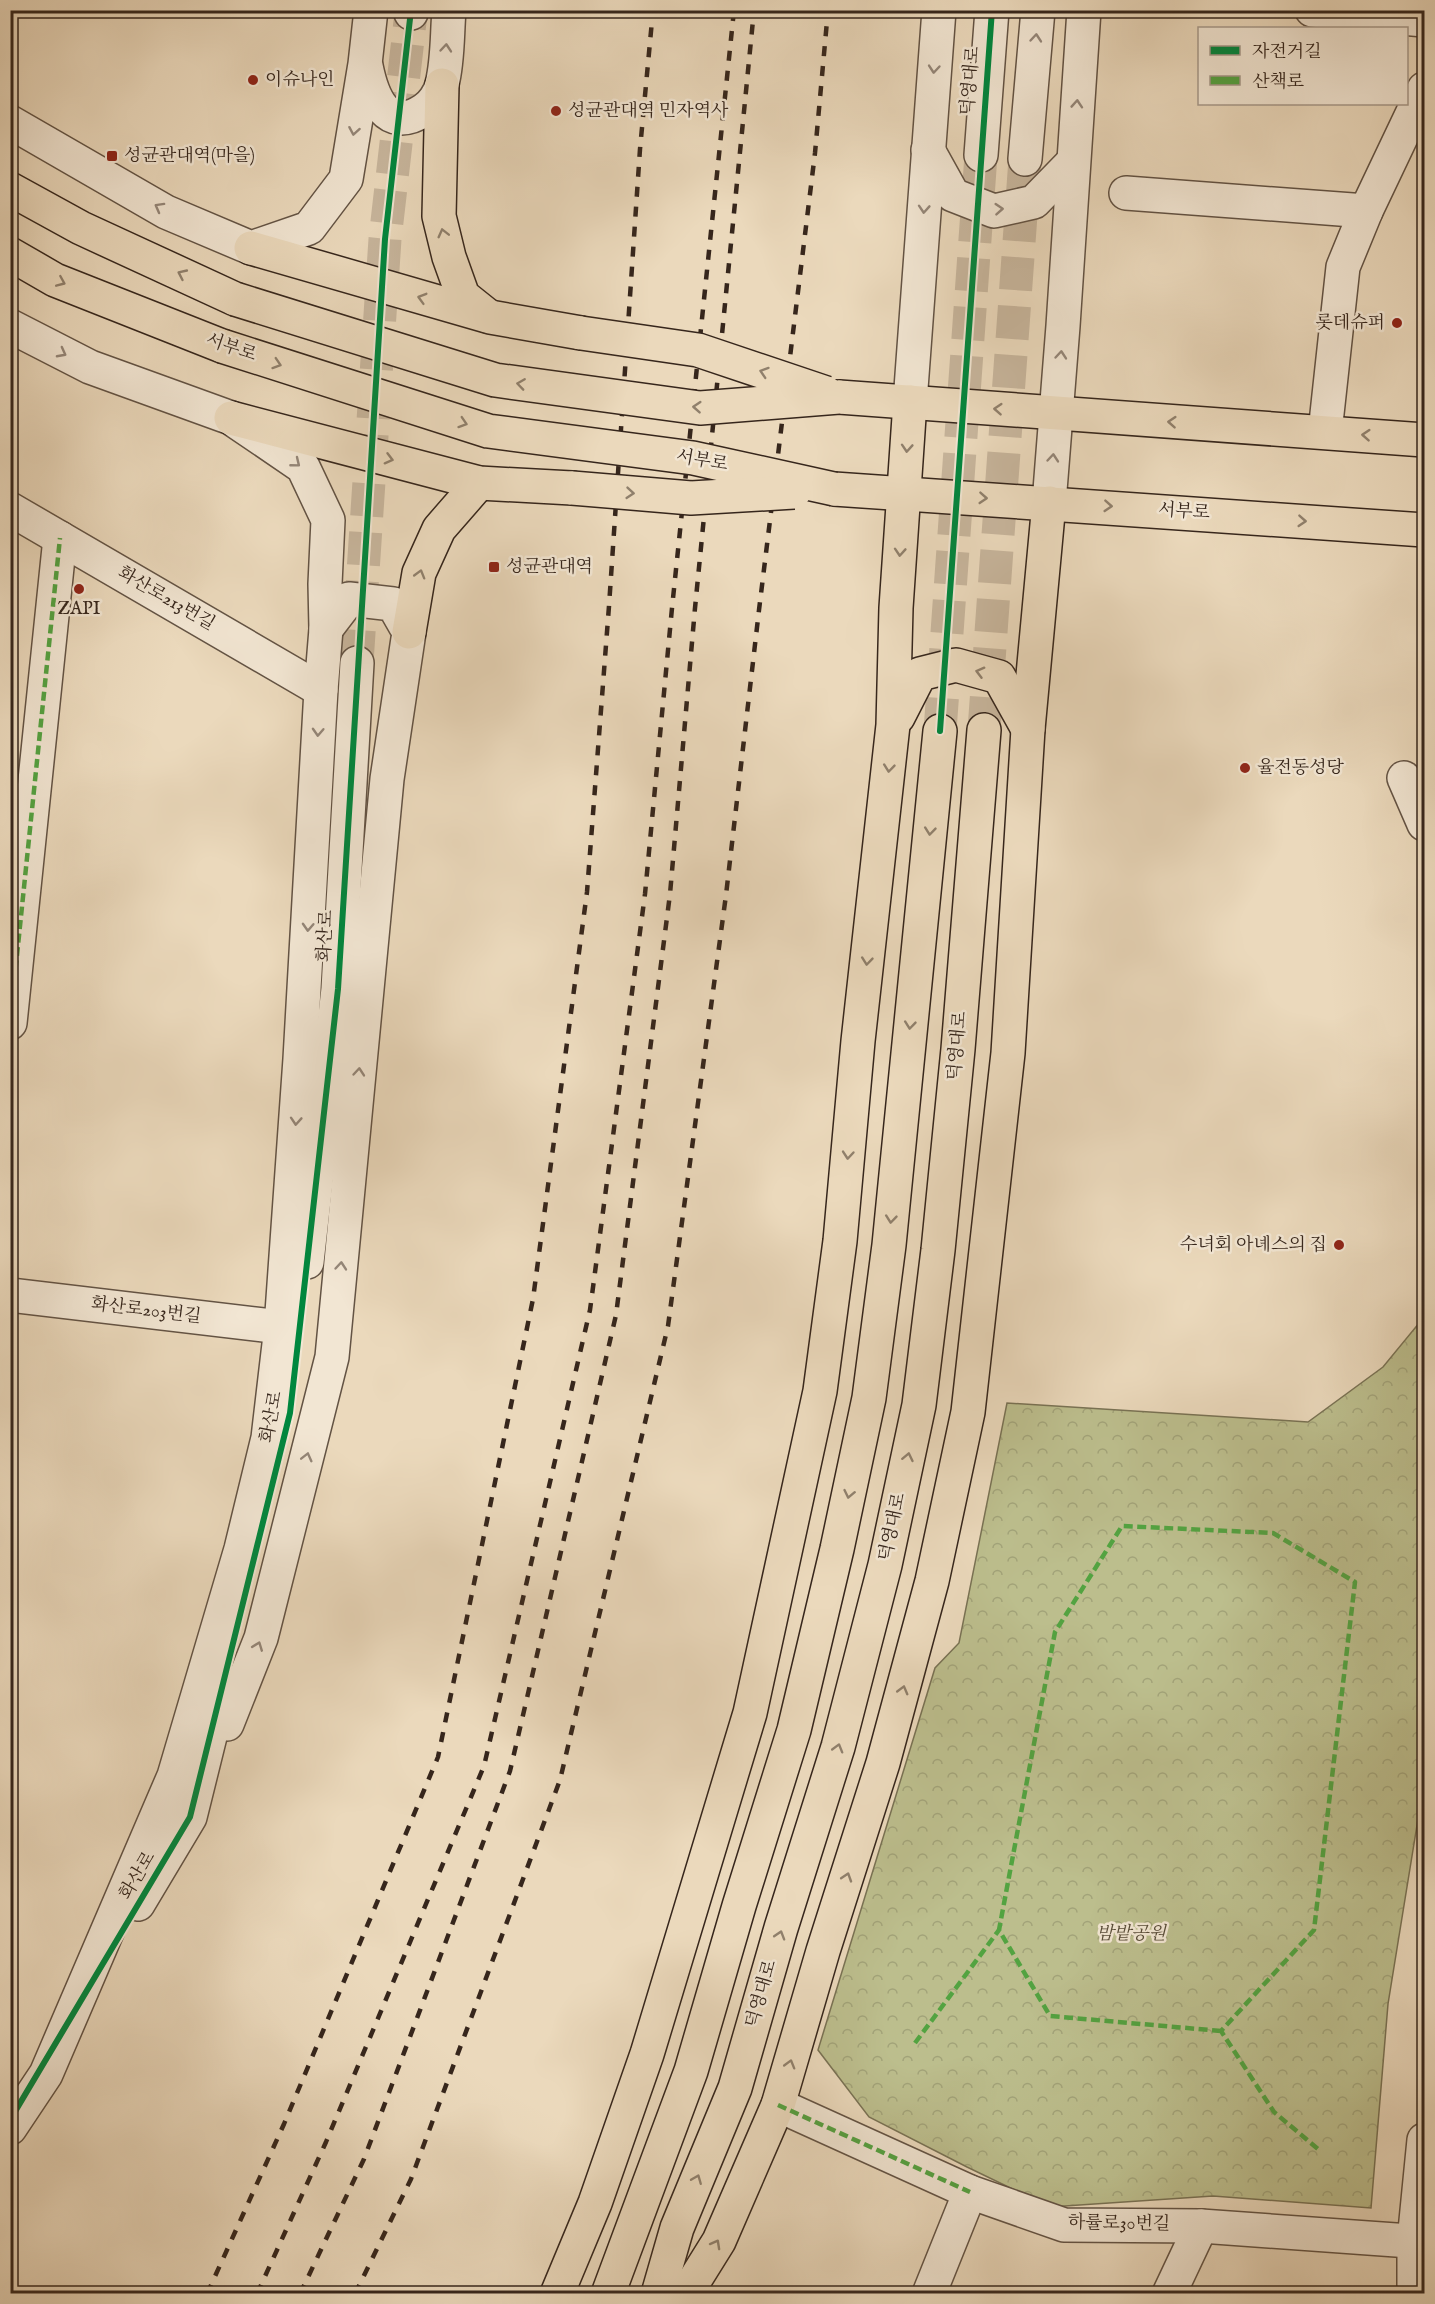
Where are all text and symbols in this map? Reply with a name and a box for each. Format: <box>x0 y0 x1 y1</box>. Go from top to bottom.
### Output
legend <box>1198 27 1408 105</box>
one-way arrow <box>1029 33 1042 42</box>
text: 자전거길 <box>1252 41 1322 64</box>
one-way arrow <box>439 43 452 52</box>
street label: 덕영대로 <box>957 45 985 117</box>
one-way arrow <box>928 64 941 73</box>
place label: 이슈나인 <box>265 69 335 92</box>
text: 산책로 <box>1252 71 1304 94</box>
marker: 이슈나인 <box>246 73 260 87</box>
place label: 성균관대역 민자역사 <box>568 100 729 123</box>
one-way arrow <box>1070 100 1083 109</box>
marker: 성균관대역 민자역사 <box>549 104 563 118</box>
one-way arrow <box>348 125 361 135</box>
place label: 성균관대역(마을) <box>124 145 255 168</box>
marker: 성균관대역(마을) <box>105 149 119 163</box>
one-way arrow <box>995 202 1004 215</box>
one-way arrow <box>155 203 166 215</box>
one-way arrow <box>917 204 930 213</box>
one-way arrow <box>437 228 450 238</box>
one-way arrow <box>177 270 188 282</box>
one-way arrow <box>55 275 66 287</box>
one-way arrow <box>417 293 428 305</box>
place label: 롯데슈퍼 <box>1315 312 1385 335</box>
marker: 롯데슈퍼 <box>1390 316 1404 330</box>
street label: 서부로 <box>203 329 259 367</box>
one-way arrow <box>56 346 67 357</box>
one-way arrow <box>1054 350 1067 359</box>
one-way arrow <box>271 357 282 369</box>
one-way arrow <box>759 367 770 379</box>
one-way arrow <box>516 378 525 390</box>
one-way arrow <box>692 401 702 414</box>
one-way arrow <box>993 403 1002 416</box>
one-way arrow <box>1167 415 1176 428</box>
one-way arrow <box>457 416 468 428</box>
one-way arrow <box>1362 429 1371 442</box>
one-way arrow <box>900 443 913 452</box>
street label: 서부로 <box>674 445 730 477</box>
one-way arrow <box>384 452 394 465</box>
one-way arrow <box>1046 453 1059 462</box>
one-way arrow <box>289 455 300 466</box>
one-way arrow <box>626 486 635 499</box>
one-way arrow <box>978 492 987 505</box>
street label: 서부로 <box>1157 499 1211 525</box>
one-way arrow <box>1103 500 1112 513</box>
one-way arrow <box>1297 514 1307 527</box>
one-way arrow <box>893 547 906 556</box>
place label: 성균관대역 <box>506 556 593 579</box>
marker: 성균관대역 <box>487 560 501 574</box>
street label: 화산로213번길 <box>113 562 219 636</box>
one-way arrow <box>413 569 425 580</box>
marker: ZAPI <box>72 582 86 596</box>
place label: ZAPI <box>58 598 101 621</box>
one-way arrow <box>976 666 986 679</box>
one-way arrow <box>312 728 325 737</box>
place label: 율전동성당 <box>1257 757 1345 780</box>
marker: 율전동성당 <box>1238 761 1252 775</box>
one-way arrow <box>883 763 896 772</box>
one-way arrow <box>924 826 937 835</box>
street label: 화산로 <box>313 909 339 963</box>
one-way arrow <box>301 922 314 931</box>
one-way arrow <box>861 957 874 966</box>
street label: 덕영대로 <box>944 1010 972 1082</box>
one-way arrow <box>904 1020 917 1029</box>
one-way arrow <box>352 1067 365 1076</box>
one-way arrow <box>290 1117 303 1126</box>
one-way arrow <box>842 1151 855 1160</box>
one-way arrow <box>885 1214 898 1223</box>
place label: 수녀회 아녜스의 집 <box>1180 1234 1327 1257</box>
marker: 수녀회 아녜스의 집 <box>1332 1238 1346 1252</box>
one-way arrow <box>334 1261 347 1270</box>
street label: 화산로203번길 <box>90 1293 202 1329</box>
street label: 화산로 <box>256 1389 288 1445</box>
one-way arrow <box>900 1452 913 1462</box>
one-way arrow <box>299 1453 312 1463</box>
one-way arrow <box>843 1489 856 1499</box>
street label: 덕영대로 <box>875 1491 911 1563</box>
one-way arrow <box>251 1641 263 1652</box>
one-way arrow <box>895 1685 908 1695</box>
one-way arrow <box>831 1743 843 1754</box>
street label: 화산로 <box>115 1848 161 1904</box>
one-way arrow <box>840 1872 852 1883</box>
park label: 밤밭공원 <box>1096 1923 1167 1946</box>
one-way arrow <box>773 1930 785 1940</box>
street label: 덕영대로 <box>741 1957 783 2031</box>
one-way arrow <box>783 2059 795 2069</box>
one-way arrow <box>690 2174 702 2185</box>
street label: 하률로30번길 <box>1068 2212 1170 2236</box>
one-way arrow <box>709 2239 720 2250</box>

